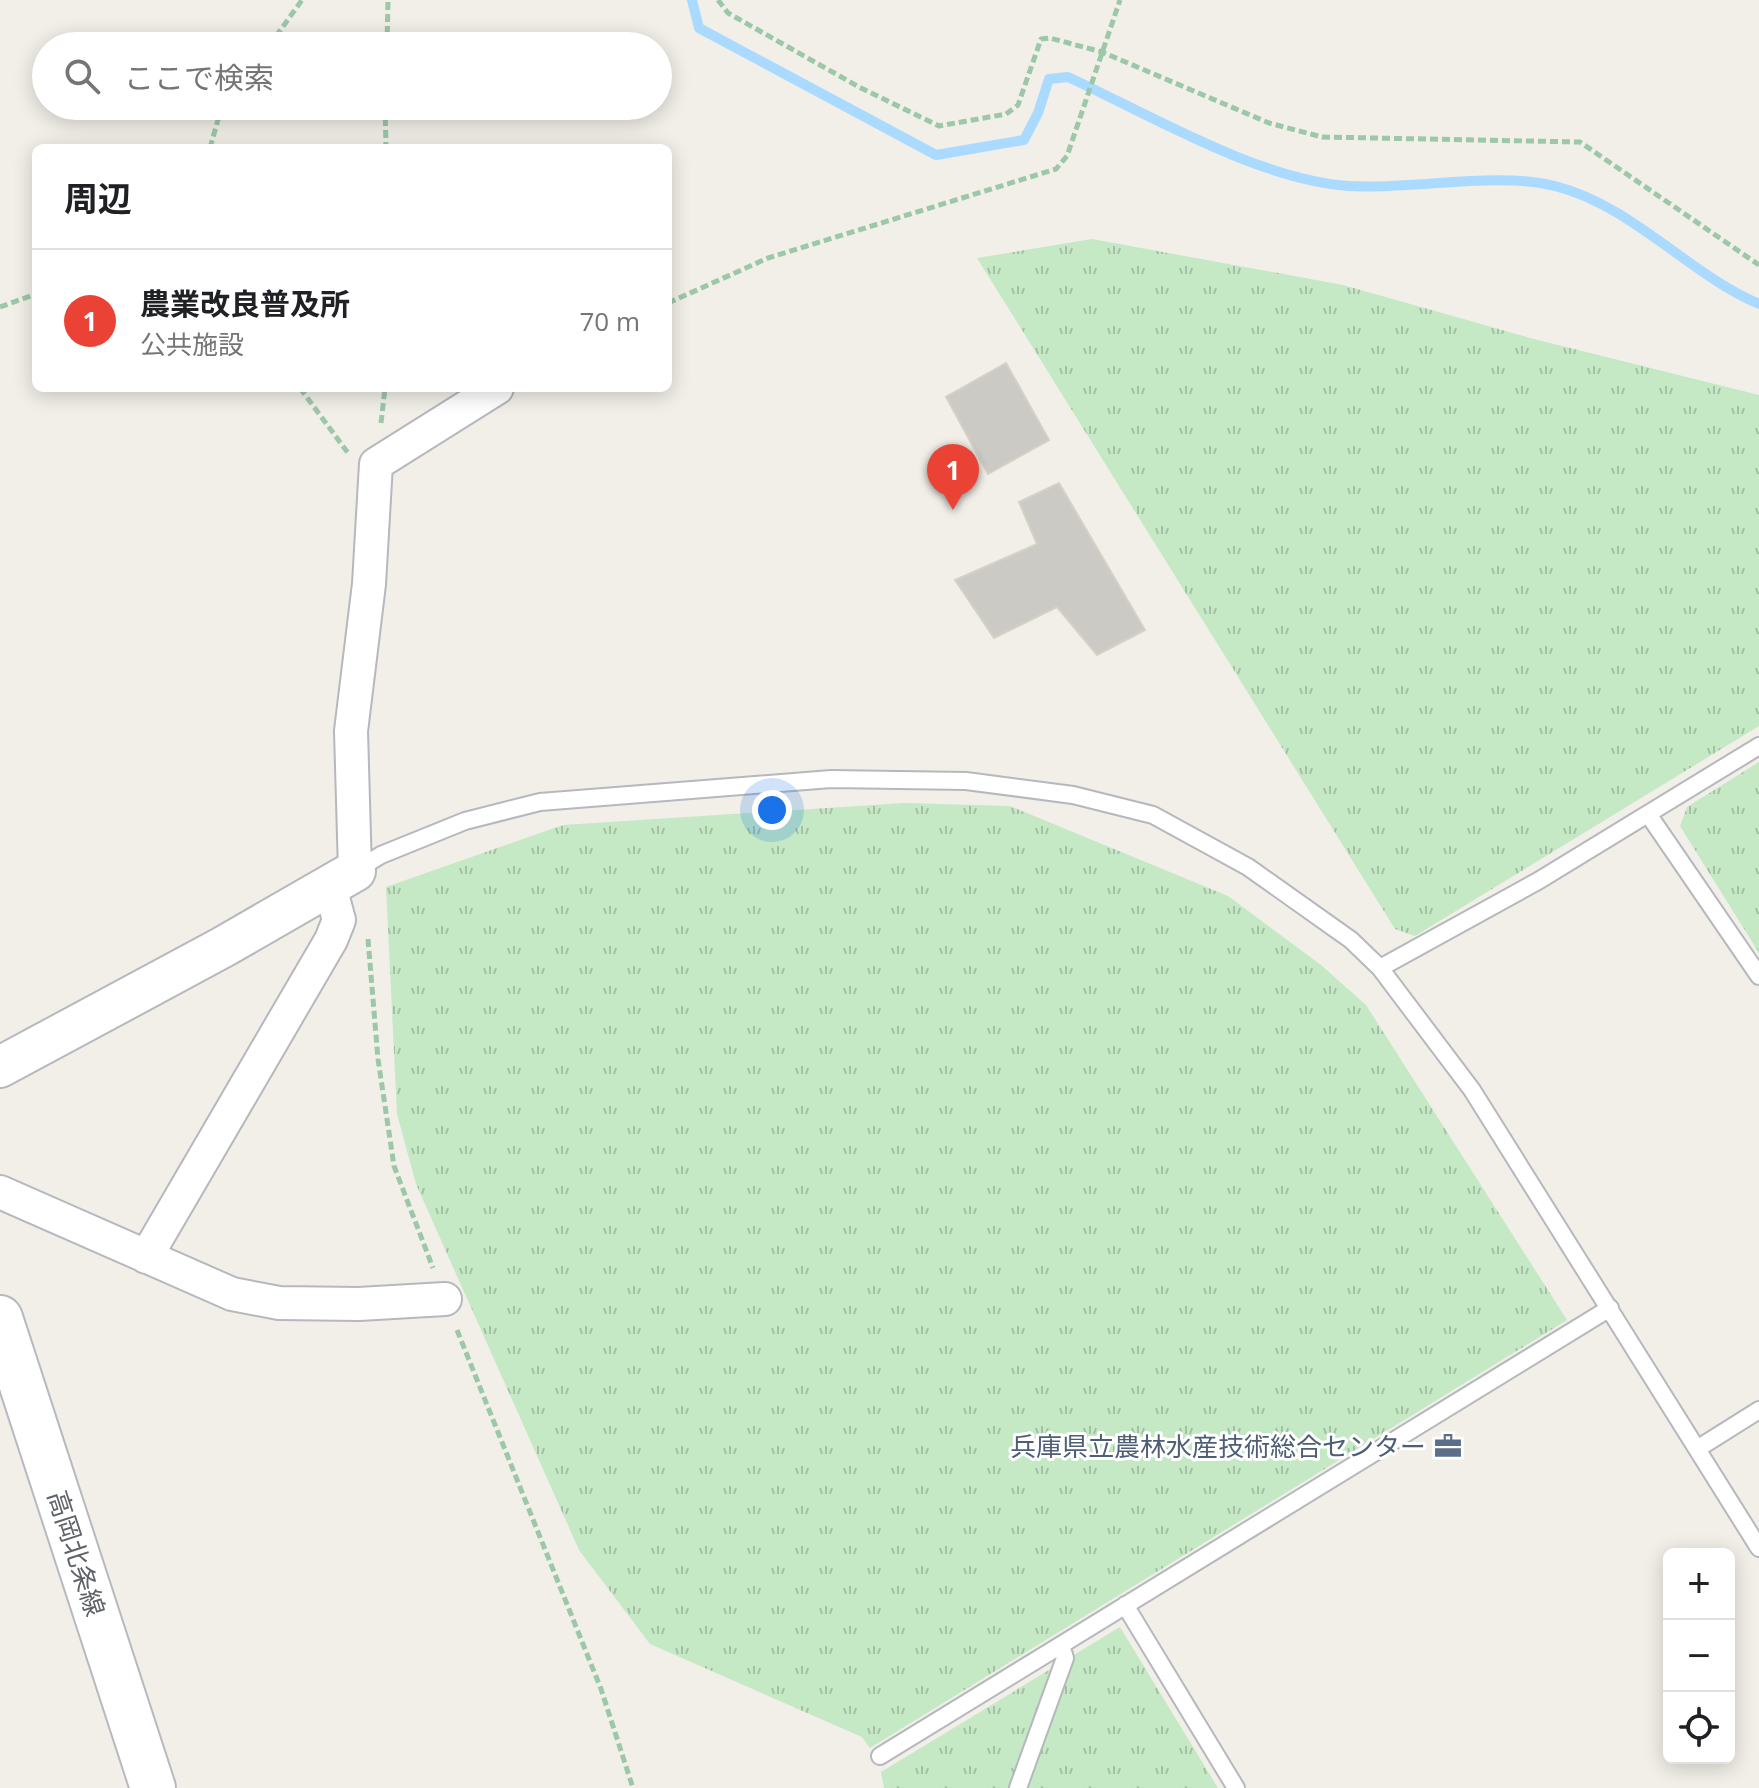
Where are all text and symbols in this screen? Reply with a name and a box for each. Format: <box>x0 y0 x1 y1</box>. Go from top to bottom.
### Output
search box <box>32 32 672 120</box>
icon: search <box>60 54 104 98</box>
text: ここで検索 <box>124 57 274 98</box>
text: 周辺 <box>64 175 132 221</box>
text: 農業改良普及所 <box>140 283 350 324</box>
text: 1 <box>83 303 97 339</box>
text: 70 m <box>579 303 640 339</box>
text: 公共施設 <box>140 326 244 362</box>
pin: 1 <box>927 444 979 510</box>
your location <box>752 790 792 830</box>
place label: 兵庫県立農林水産技術総合センター <box>1010 1428 1426 1464</box>
office icon: 兵庫県立農林水産技術総合センター <box>1433 1431 1463 1461</box>
street label: 高岡北条線 <box>40 1486 114 1620</box>
map controls <box>1663 1548 1735 1764</box>
button: + <box>1663 1548 1735 1620</box>
button: − <box>1663 1620 1735 1692</box>
button: locate <box>1663 1692 1735 1764</box>

